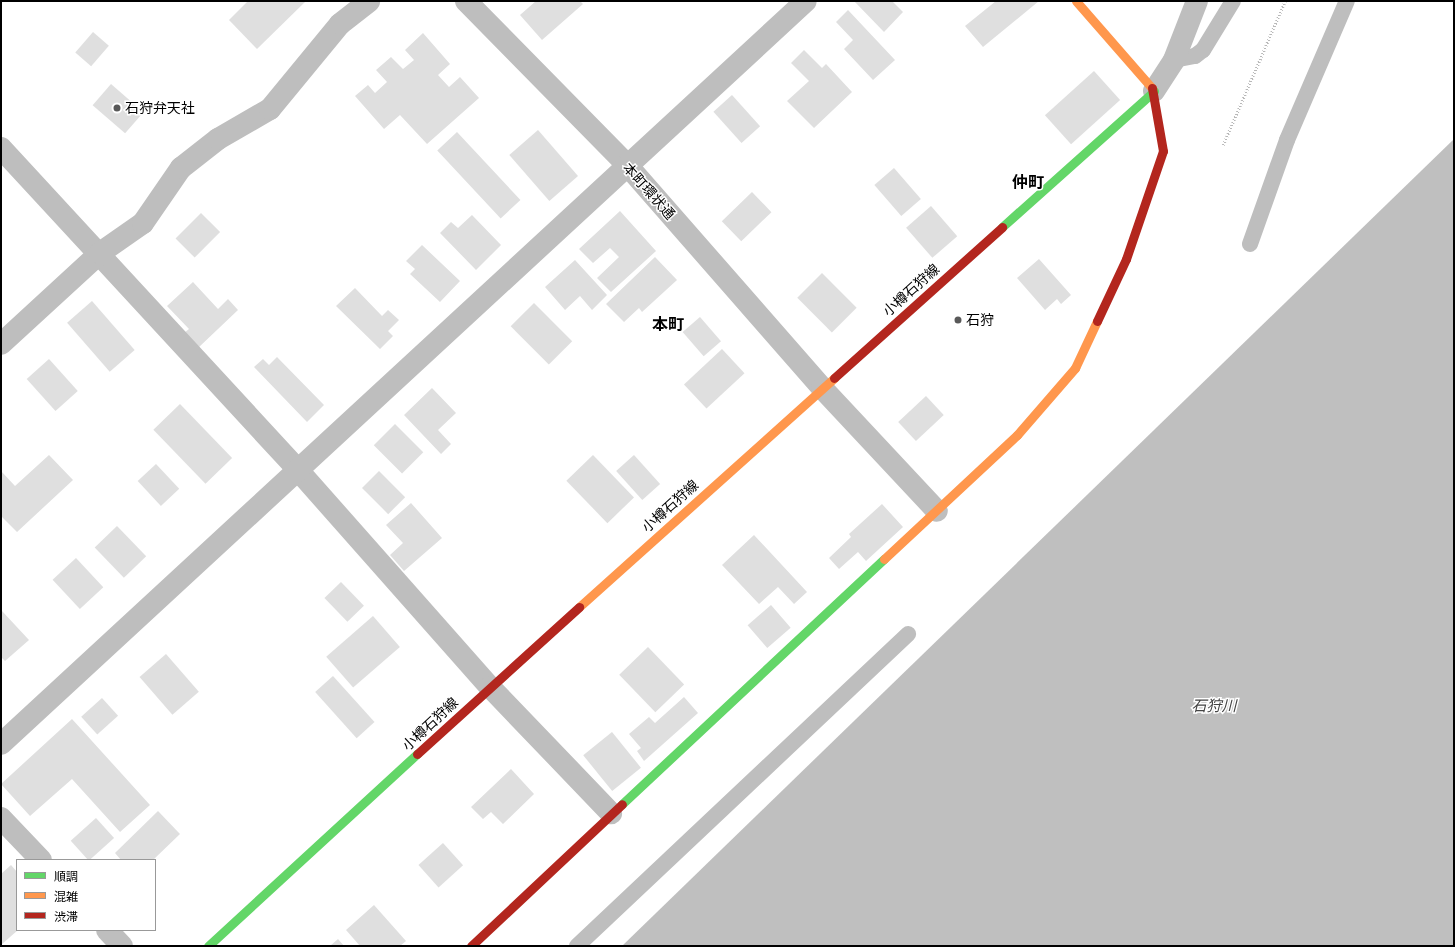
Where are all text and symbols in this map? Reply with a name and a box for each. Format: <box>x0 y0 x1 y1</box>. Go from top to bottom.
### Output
place label: 石狩弁天社 <box>125 100 195 116</box>
marker: 石狩弁天社 <box>112 103 122 113</box>
street label: 本町環状通 <box>619 159 679 223</box>
district label: 仲町 <box>1012 172 1044 192</box>
street label: 小樽石狩線 <box>879 260 943 320</box>
place label: 石狩 <box>966 312 994 328</box>
district label: 本町 <box>652 314 684 334</box>
marker: 石狩 <box>953 315 963 325</box>
street label: 小樽石狩線 <box>638 476 702 536</box>
street label: 小樽石狩線 <box>399 694 461 754</box>
water label: 石狩川 <box>1192 697 1236 715</box>
legend <box>16 859 156 931</box>
text: 順調 <box>54 869 78 883</box>
text: 混雑 <box>54 889 78 903</box>
text: 渋滞 <box>54 909 78 923</box>

